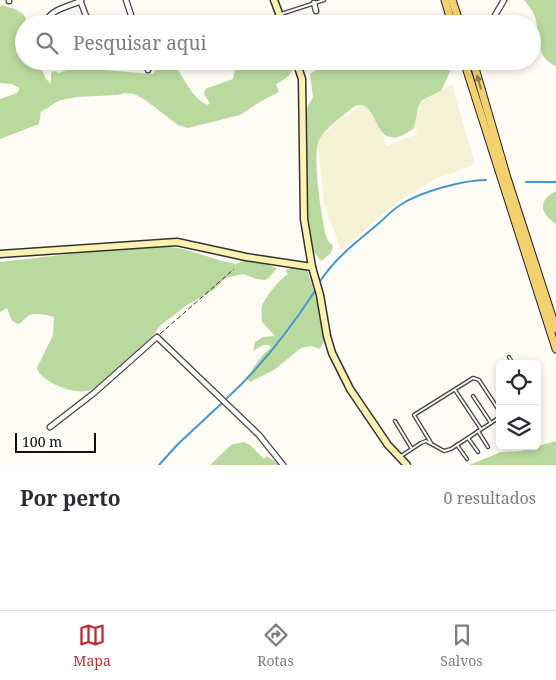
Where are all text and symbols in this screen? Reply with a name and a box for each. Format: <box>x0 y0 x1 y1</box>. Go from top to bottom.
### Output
search box <box>15 15 541 70</box>
icon: search <box>33 29 61 57</box>
text: Pesquisar aqui <box>73 30 207 56</box>
one-way arrow <box>474 75 482 90</box>
map controls <box>496 360 541 450</box>
button: locate <box>496 360 541 405</box>
button: layers <box>496 405 541 450</box>
scale bar <box>15 430 96 453</box>
text: 100 m <box>22 432 62 451</box>
text: Por perto <box>20 484 121 512</box>
text: 0 resultados <box>444 487 536 509</box>
tab: Mapa <box>73 621 111 670</box>
tab: Rotas <box>257 621 294 670</box>
tab: Salvos <box>440 621 483 670</box>

